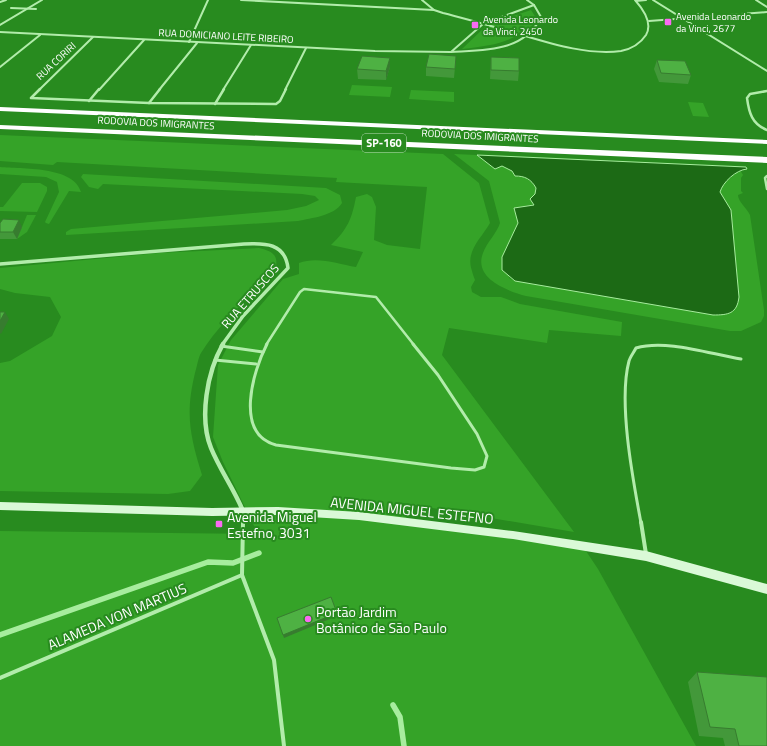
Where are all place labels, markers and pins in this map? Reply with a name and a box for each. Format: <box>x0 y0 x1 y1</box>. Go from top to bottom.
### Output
place label: Avenida Leonardo da Vinci, 2677 <box>676 9 751 36</box>
place label: Avenida Leonardo da Vinci, 2450 <box>483 12 558 39</box>
marker: Avenida Leonardo da Vinci, 2677 <box>663 17 673 27</box>
marker: Avenida Leonardo da Vinci, 2450 <box>470 20 480 30</box>
place label: Avenida Miguel Estefno, 3031 <box>227 506 317 543</box>
marker: Avenida Miguel Estefno, 3031 <box>214 519 224 529</box>
place label: Portão Jardim Botânico de São Paulo <box>316 601 447 638</box>
marker: Portão Jardim Botânico de São Paulo <box>303 614 313 624</box>

